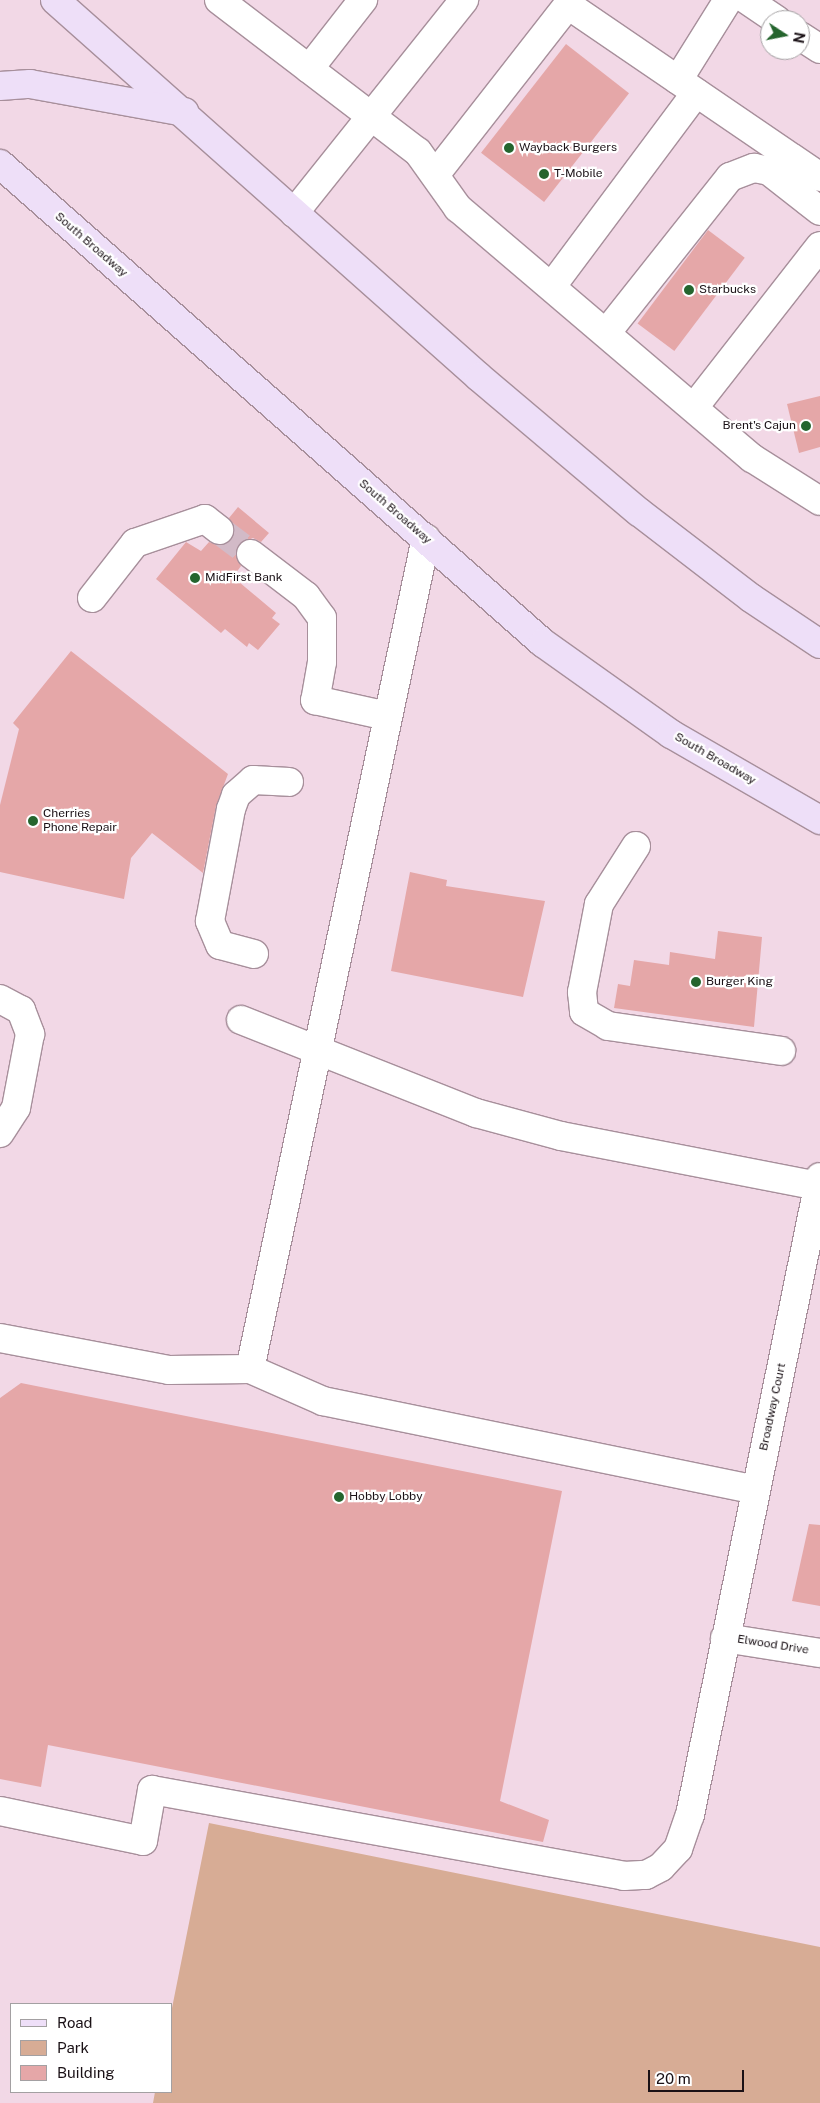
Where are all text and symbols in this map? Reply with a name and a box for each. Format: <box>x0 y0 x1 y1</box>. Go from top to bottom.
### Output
north arrow <box>760 10 810 60</box>
text: N <box>790 31 808 45</box>
place label: Wayback Burgers <box>519 141 617 155</box>
marker: Wayback Burgers <box>503 142 515 154</box>
place label: T-Mobile <box>554 167 603 181</box>
marker: T-Mobile <box>538 168 550 180</box>
street label: South Broadway <box>52 210 130 280</box>
place label: Starbucks <box>699 283 756 297</box>
marker: Starbucks <box>683 284 695 296</box>
place label: Brent's Cajun <box>722 419 796 433</box>
marker: Brent's Cajun <box>800 420 812 432</box>
street label: South Broadway <box>356 477 434 547</box>
place label: MidFirst Bank <box>205 571 282 585</box>
marker: MidFirst Bank <box>189 572 201 584</box>
street label: South Broadway <box>672 730 758 788</box>
place label: Cherries Phone Repair <box>43 807 117 835</box>
marker: Cherries Phone Repair <box>27 815 39 827</box>
place label: Burger King <box>706 975 773 989</box>
marker: Burger King <box>690 976 702 988</box>
street label: Broadway Court <box>757 1362 789 1452</box>
place label: Hobby Lobby <box>349 1490 423 1504</box>
marker: Hobby Lobby <box>333 1491 345 1503</box>
street label: Elwood Drive <box>736 1632 810 1658</box>
legend <box>10 2003 172 2093</box>
text: Road <box>57 2014 93 2031</box>
text: Park <box>57 2039 89 2056</box>
scale bar <box>650 2060 746 2092</box>
text: Building <box>57 2064 115 2081</box>
text: 20 m <box>656 2070 691 2087</box>

